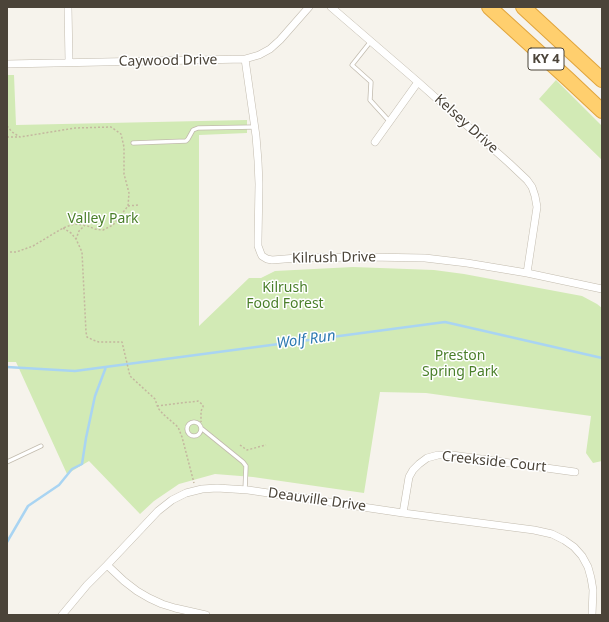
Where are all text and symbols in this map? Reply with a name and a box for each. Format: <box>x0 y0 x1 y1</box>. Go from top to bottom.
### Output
road number: KY 4 <box>528 48 564 70</box>
street label: Caywood Drive <box>119 52 217 70</box>
street label: Kelsey Drive <box>431 91 501 157</box>
park label: Valley Park <box>67 211 139 227</box>
street label: Kilrush Drive <box>292 249 376 267</box>
park label: Kilrush Food Forest <box>246 280 324 312</box>
water label: Wolf Run <box>275 327 337 353</box>
park label: Preston Spring Park <box>422 348 498 380</box>
street label: Creekside Court <box>441 448 547 476</box>
street label: Deauville Drive <box>267 485 367 515</box>

